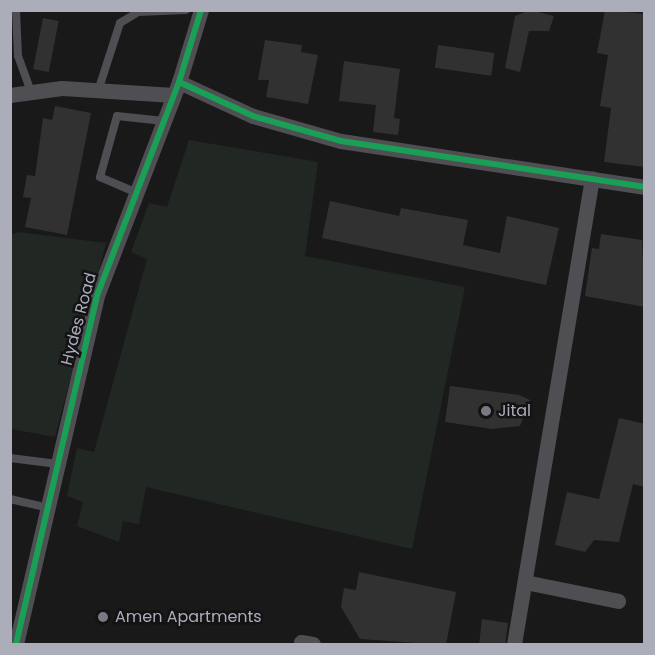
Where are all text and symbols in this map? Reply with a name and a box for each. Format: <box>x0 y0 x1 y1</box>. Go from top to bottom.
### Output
street label: Hydes Road <box>57 271 101 367</box>
place label: Jital <box>498 401 531 421</box>
marker: Jital <box>479 404 493 418</box>
place label: Amen Apartments <box>115 607 262 627</box>
marker: Amen Apartments <box>96 610 110 624</box>

